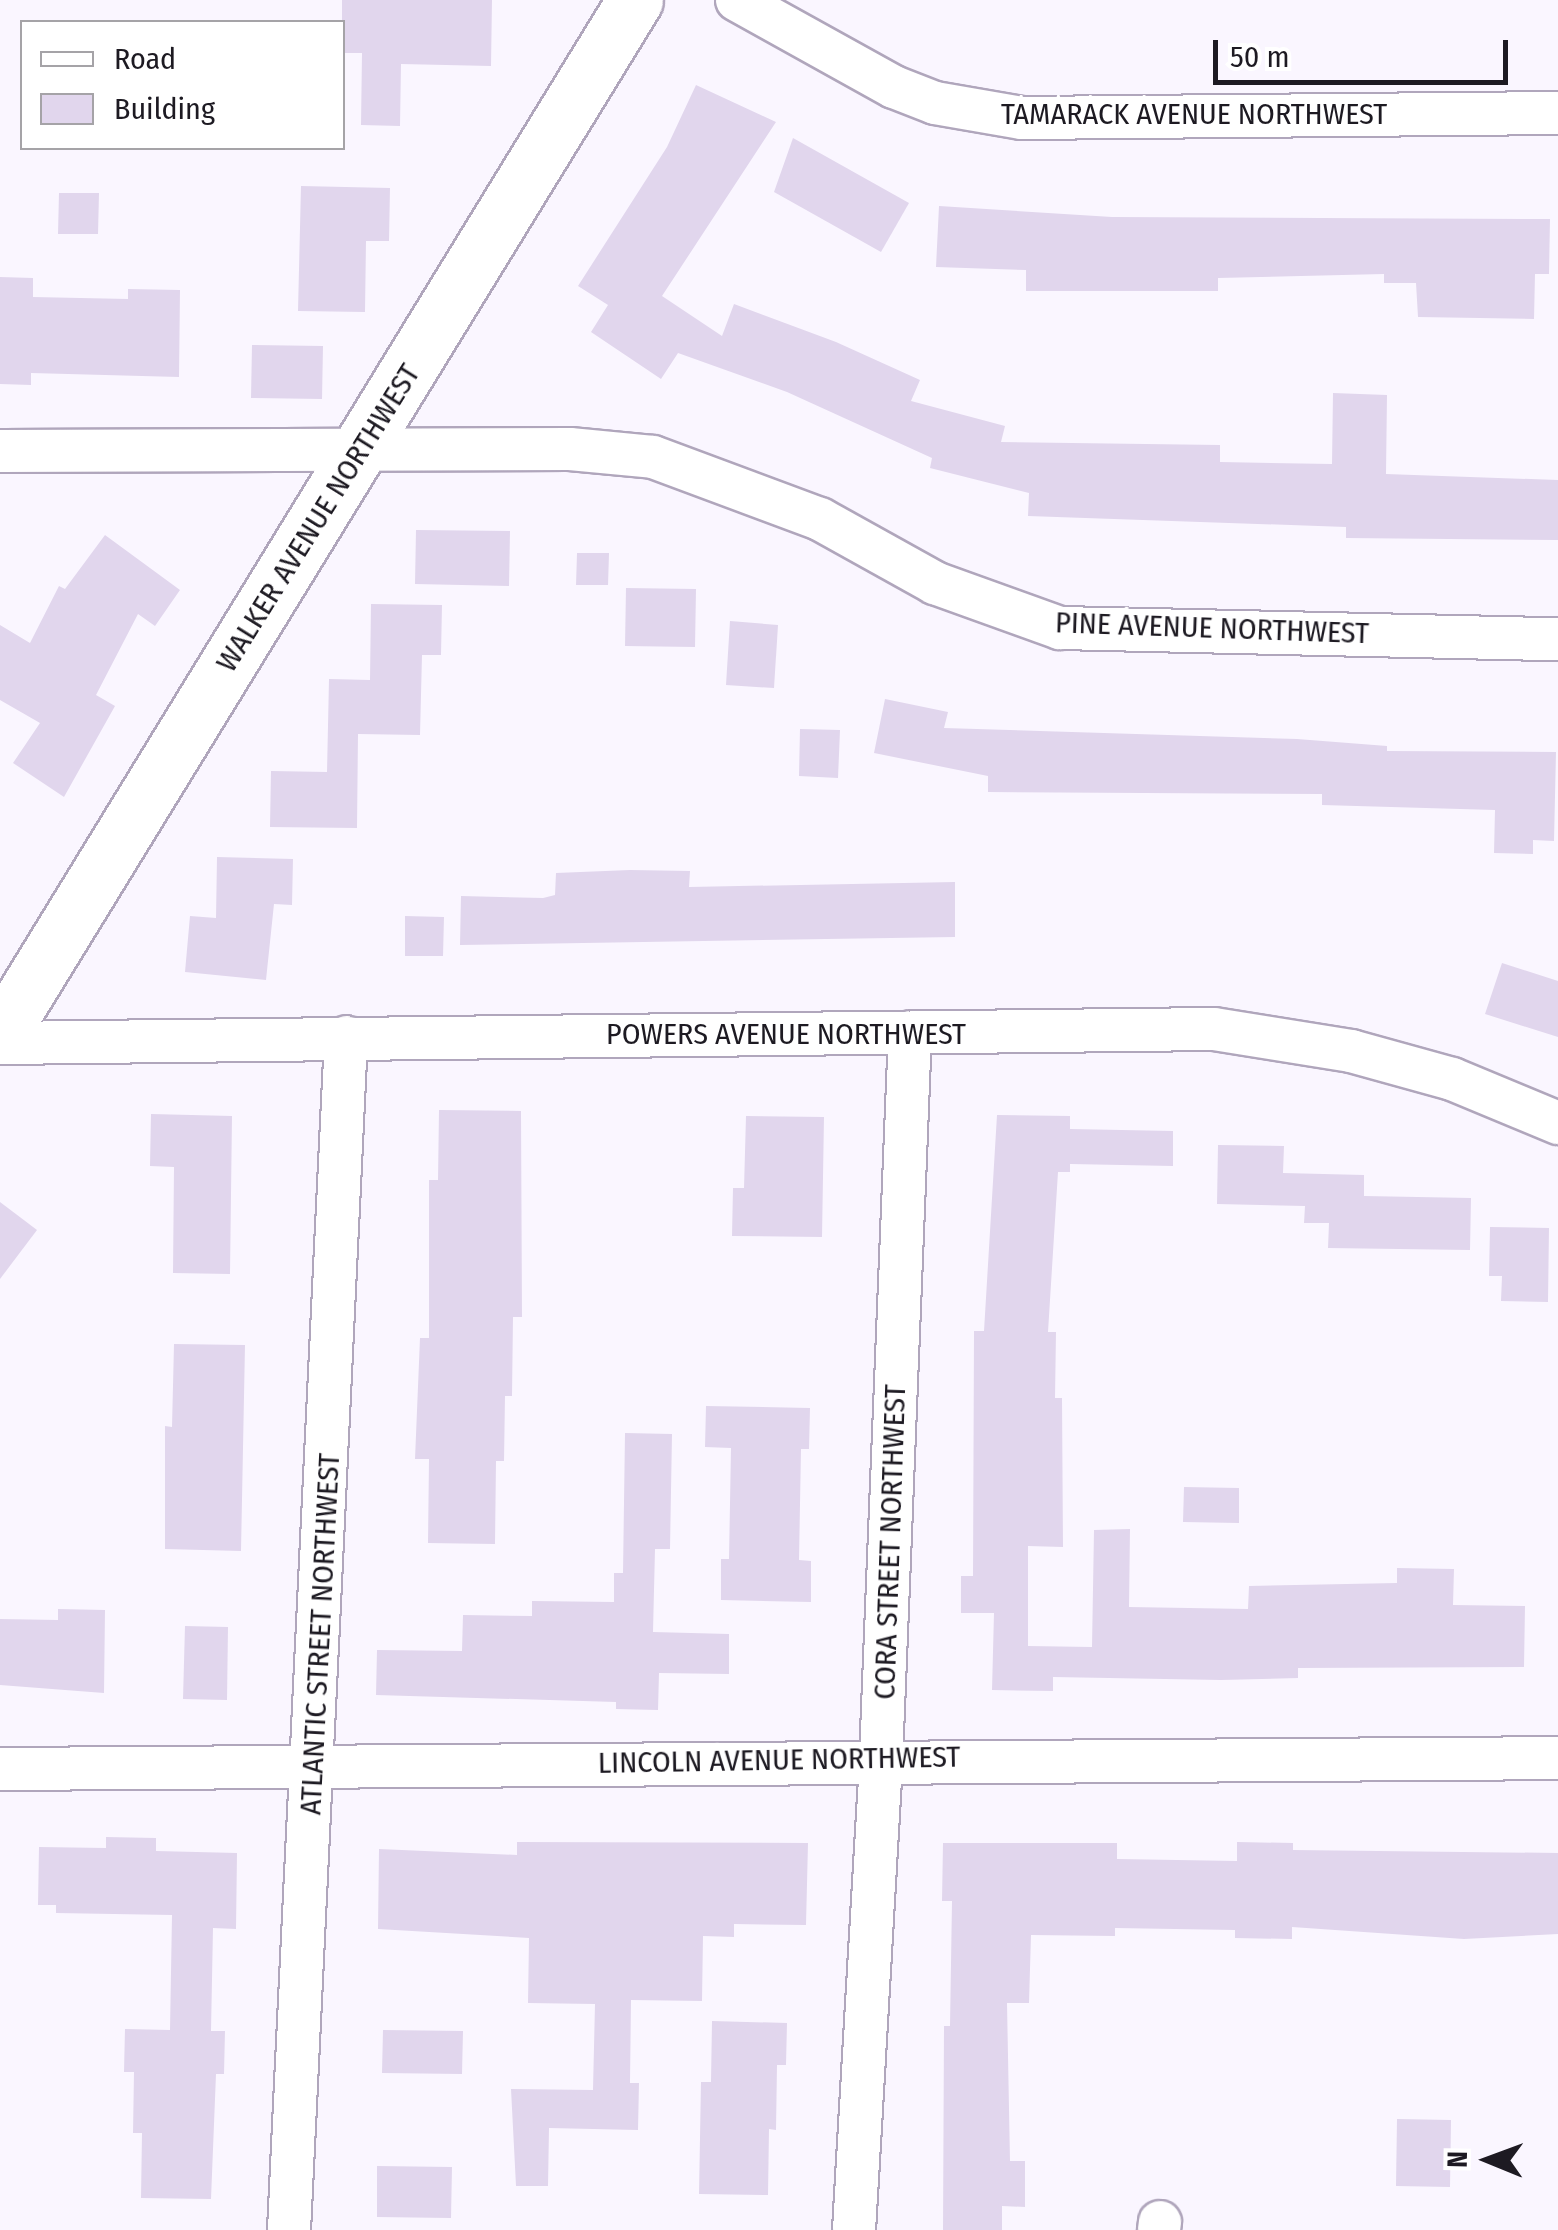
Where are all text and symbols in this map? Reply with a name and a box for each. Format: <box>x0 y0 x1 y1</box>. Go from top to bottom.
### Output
legend <box>20 20 345 150</box>
scale bar <box>1218 20 1513 82</box>
text: 50 m <box>1230 39 1290 75</box>
text: Road <box>114 41 176 77</box>
text: Building <box>114 91 215 127</box>
street label: TAMARACK AVENUE NORTHWEST <box>1001 96 1387 132</box>
street label: WALKER AVENUE NORTHWEST <box>208 358 428 678</box>
street label: PINE AVENUE NORTHWEST <box>1055 605 1369 651</box>
street label: POWERS AVENUE NORTHWEST <box>606 1016 966 1052</box>
street label: CORA STREET NORTHWEST <box>867 1384 913 1700</box>
street label: ATLANTIC STREET NORTHWEST <box>293 1452 347 1816</box>
street label: LINCOLN AVENUE NORTHWEST <box>598 1739 960 1781</box>
north arrow <box>1438 2110 1538 2210</box>
text: N <box>1441 2151 1474 2168</box>

